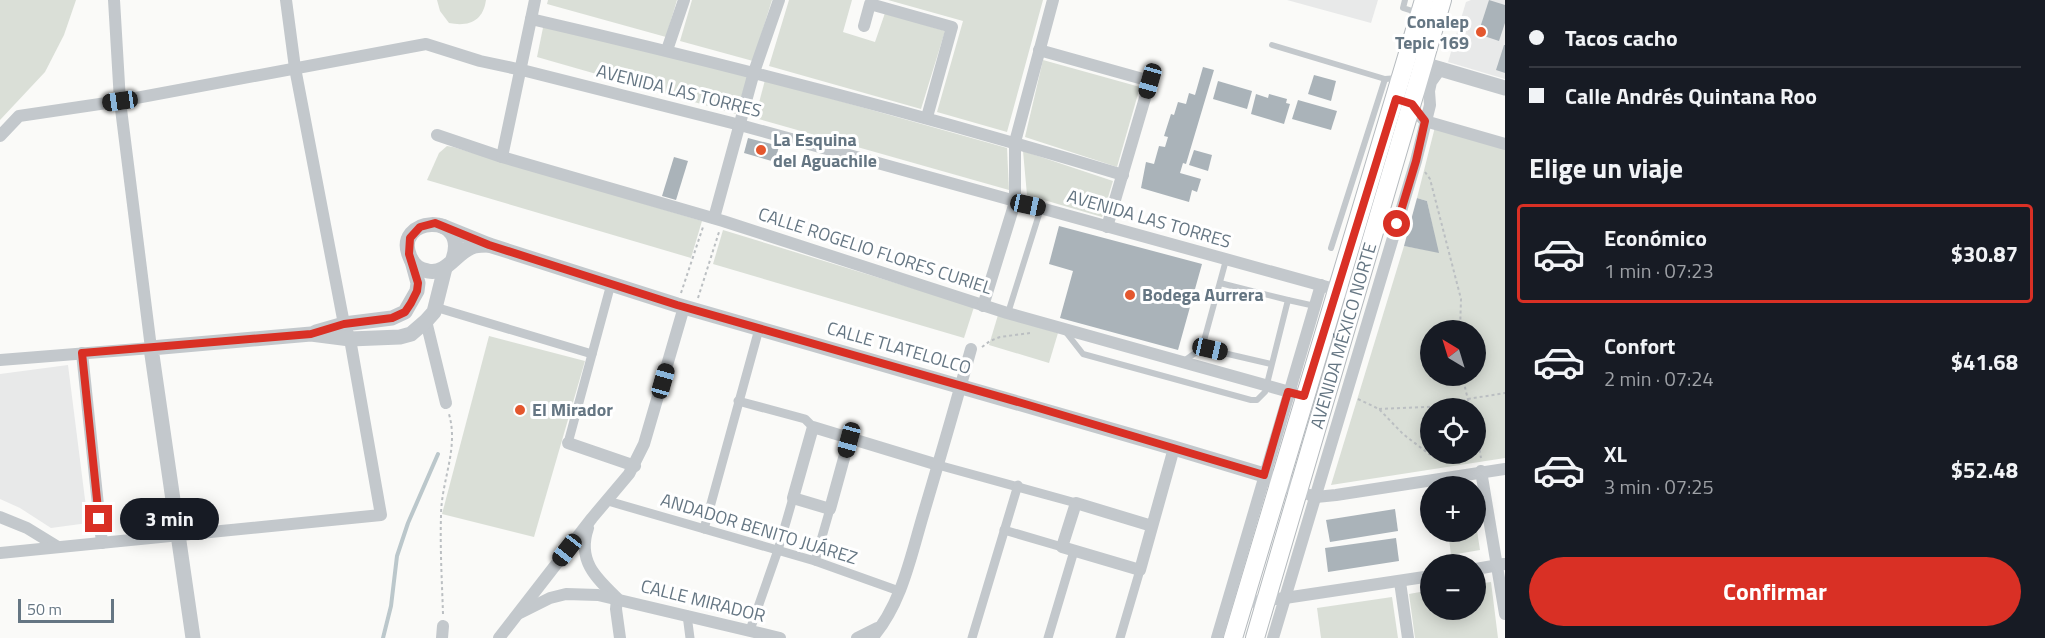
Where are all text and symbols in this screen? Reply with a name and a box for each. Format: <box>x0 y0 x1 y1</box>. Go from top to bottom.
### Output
place label: Conalep Tepic 169 <box>1395 8 1469 56</box>
text: Tacos cacho <box>1565 21 1678 55</box>
marker: Conalep Tepic 169 <box>1474 25 1488 39</box>
street label: AVENIDA LAS TORRES <box>594 57 764 124</box>
car <box>1136 61 1164 101</box>
text: Calle Andrés Quintana Roo <box>1565 79 1817 113</box>
car <box>101 90 139 112</box>
place label: La Esquina del Aguachile <box>773 126 877 174</box>
marker: La Esquina del Aguachile <box>754 143 768 157</box>
text: Elige un viaje <box>1529 147 1683 188</box>
street label: AVENIDA LAS TORRES <box>1064 182 1234 255</box>
car <box>1009 192 1047 218</box>
street label: CALLE ROGELIO FLORES CURIEL <box>755 200 996 301</box>
route start <box>1383 210 1410 237</box>
text: Económico <box>1604 221 1707 255</box>
icon: car <box>1532 227 1586 281</box>
text: $30.87 <box>1951 237 2018 271</box>
street label: AVENIDA MÉXICO NORTE <box>1303 239 1383 432</box>
text: 1 min · 07:23 <box>1604 255 1714 286</box>
place label: Bodega Aurrera <box>1142 281 1264 308</box>
marker: Bodega Aurrera <box>1123 288 1137 302</box>
street label: CALLE TLATELOLCO <box>824 314 974 381</box>
north arrow <box>1420 320 1486 386</box>
map controls <box>1420 320 1486 620</box>
text: Confort <box>1604 329 1675 363</box>
icon: car <box>1532 335 1586 389</box>
car <box>1190 336 1230 362</box>
text: $41.68 <box>1951 345 2018 379</box>
car <box>649 361 677 401</box>
text: 2 min · 07:24 <box>1604 363 1714 394</box>
place label: El Mirador <box>532 396 613 423</box>
button: locate <box>1420 398 1486 464</box>
marker: El Mirador <box>513 403 527 417</box>
car <box>836 420 862 460</box>
text: XL <box>1604 437 1627 471</box>
icon: car <box>1532 443 1586 497</box>
text: $52.48 <box>1951 453 2018 487</box>
text: 3 min · 07:25 <box>1604 471 1714 502</box>
button: + <box>1420 476 1486 542</box>
street label: ANDADOR BENITO JUÁREZ <box>658 486 861 571</box>
callout: 3 min <box>120 498 219 540</box>
text: 3 min <box>145 503 194 534</box>
route end <box>85 505 112 532</box>
car <box>549 530 585 570</box>
button: − <box>1420 554 1486 620</box>
button: Confirmar <box>1529 557 2021 626</box>
street label: CALLE MIRADOR <box>638 572 768 629</box>
scale bar <box>18 596 114 624</box>
text: 50 m <box>27 597 62 621</box>

